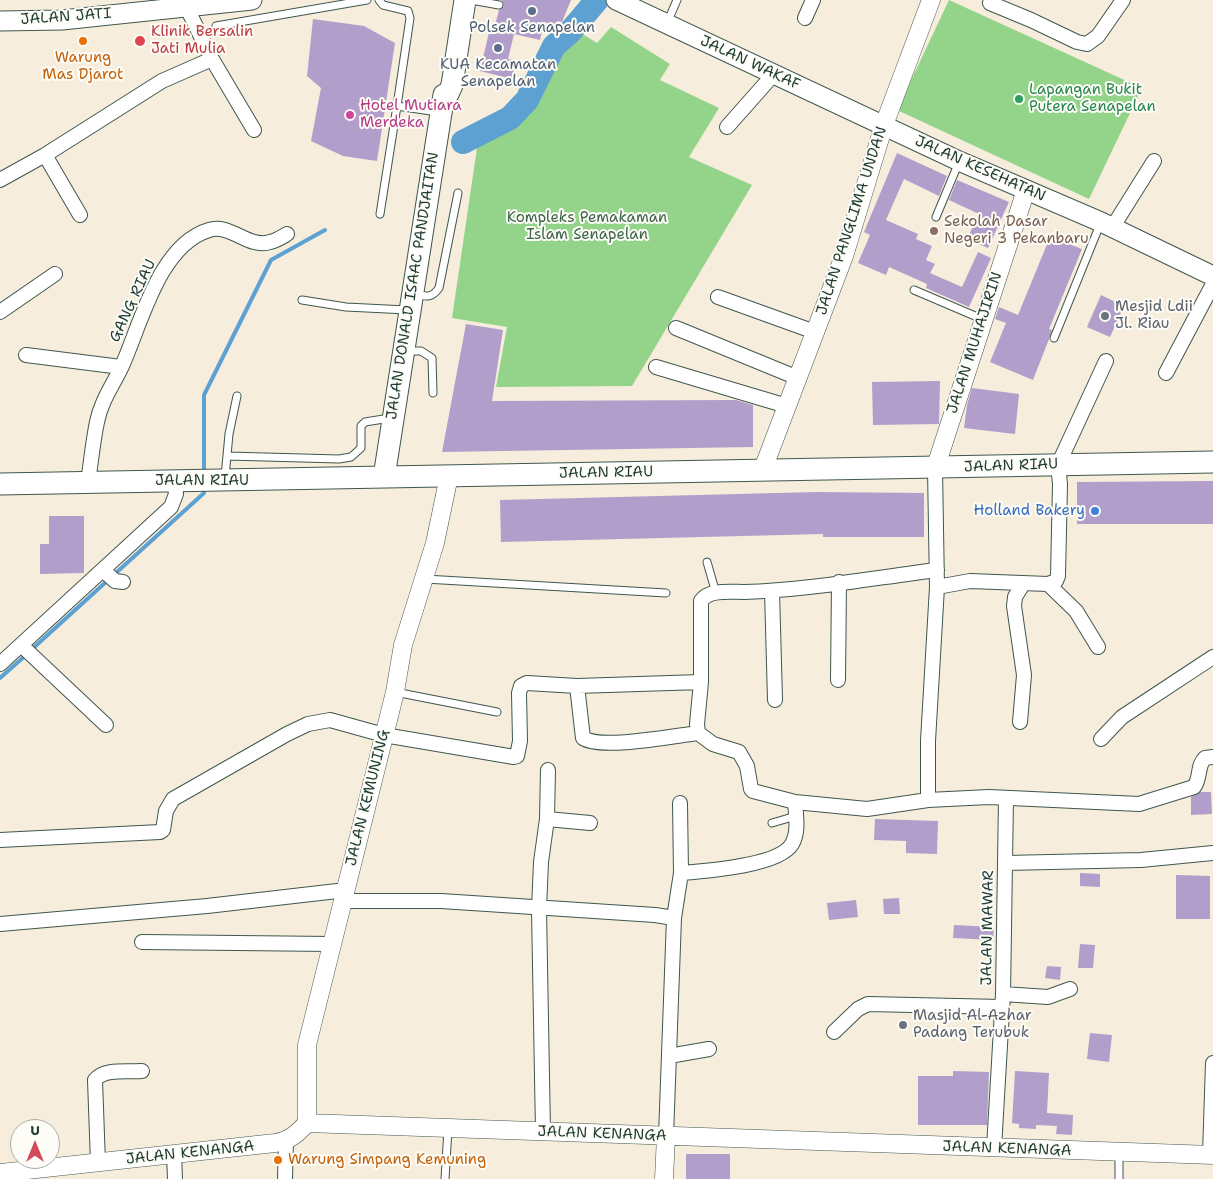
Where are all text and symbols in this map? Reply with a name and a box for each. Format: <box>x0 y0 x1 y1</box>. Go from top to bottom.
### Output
street label: JALAN JATI <box>20 5 112 29</box>
marker: Polsek Senapelan <box>526 5 538 17</box>
place label: Polsek Senapelan <box>469 19 595 37</box>
place label: Klinik Bersalin Jati Mulia <box>151 23 253 58</box>
street label: JALAN WAKAF <box>697 32 803 94</box>
marker: Klinik Bersalin Jati Mulia <box>133 34 147 48</box>
marker: Warung Mas Djarot <box>77 35 89 47</box>
marker: KUA Kecamatan Senapelan <box>492 42 504 54</box>
place label: Warung Mas Djarot <box>42 49 124 84</box>
place label: KUA Kecamatan Senapelan <box>440 56 556 91</box>
place label: Lapangan Bukit Putera Senapelan <box>1029 81 1156 116</box>
marker: Lapangan Bukit Putera Senapelan <box>1013 93 1025 105</box>
place label: Hotel Mutiara Merdeka <box>360 97 462 132</box>
marker: Hotel Mutiara Merdeka <box>344 109 356 121</box>
street label: JALAN PANGLIMA UNDAN <box>813 124 891 318</box>
street label: JALAN KESEHATAN <box>912 132 1048 206</box>
street label: JALAN DONALD ISAAC PANDJAITAN <box>383 151 443 421</box>
park label: Kompleks Pemakaman Islam Senapelan <box>507 209 667 244</box>
place label: Sekolah Dasar Negeri 3 Pekanbaru <box>944 213 1089 248</box>
marker: Sekolah Dasar Negeri 3 Pekanbaru <box>928 225 940 237</box>
street label: GANG RIAU <box>106 257 160 345</box>
street label: JALAN MUHAJIRIN <box>944 270 1006 416</box>
place label: Mesjid Ldii Jl. Riau <box>1115 298 1193 333</box>
marker: Mesjid Ldii Jl. Riau <box>1099 310 1111 322</box>
street label: JALAN RIAU <box>964 455 1058 477</box>
street label: JALAN RIAU <box>559 463 653 483</box>
street label: JALAN RIAU <box>155 472 249 490</box>
place label: Holland Bakery <box>973 502 1085 520</box>
marker: Holland Bakery <box>1089 505 1101 517</box>
street label: JALAN KEMUNING <box>342 728 394 868</box>
street label: JALAN MAWAR <box>978 870 998 986</box>
place label: Masjid Al-Azhar Padang Terubuk <box>913 1007 1032 1042</box>
marker: Masjid Al-Azhar Padang Terubuk <box>897 1019 909 1031</box>
north arrow <box>10 1119 60 1169</box>
text: U <box>30 1121 40 1139</box>
street label: JALAN KENANGA <box>537 1123 667 1145</box>
street label: JALAN KENANGA <box>125 1137 255 1169</box>
street label: JALAN KENANGA <box>942 1138 1072 1160</box>
place label: Warung Simpang Kemuning <box>288 1151 486 1169</box>
marker: Warung Simpang Kemuning <box>272 1154 284 1166</box>

